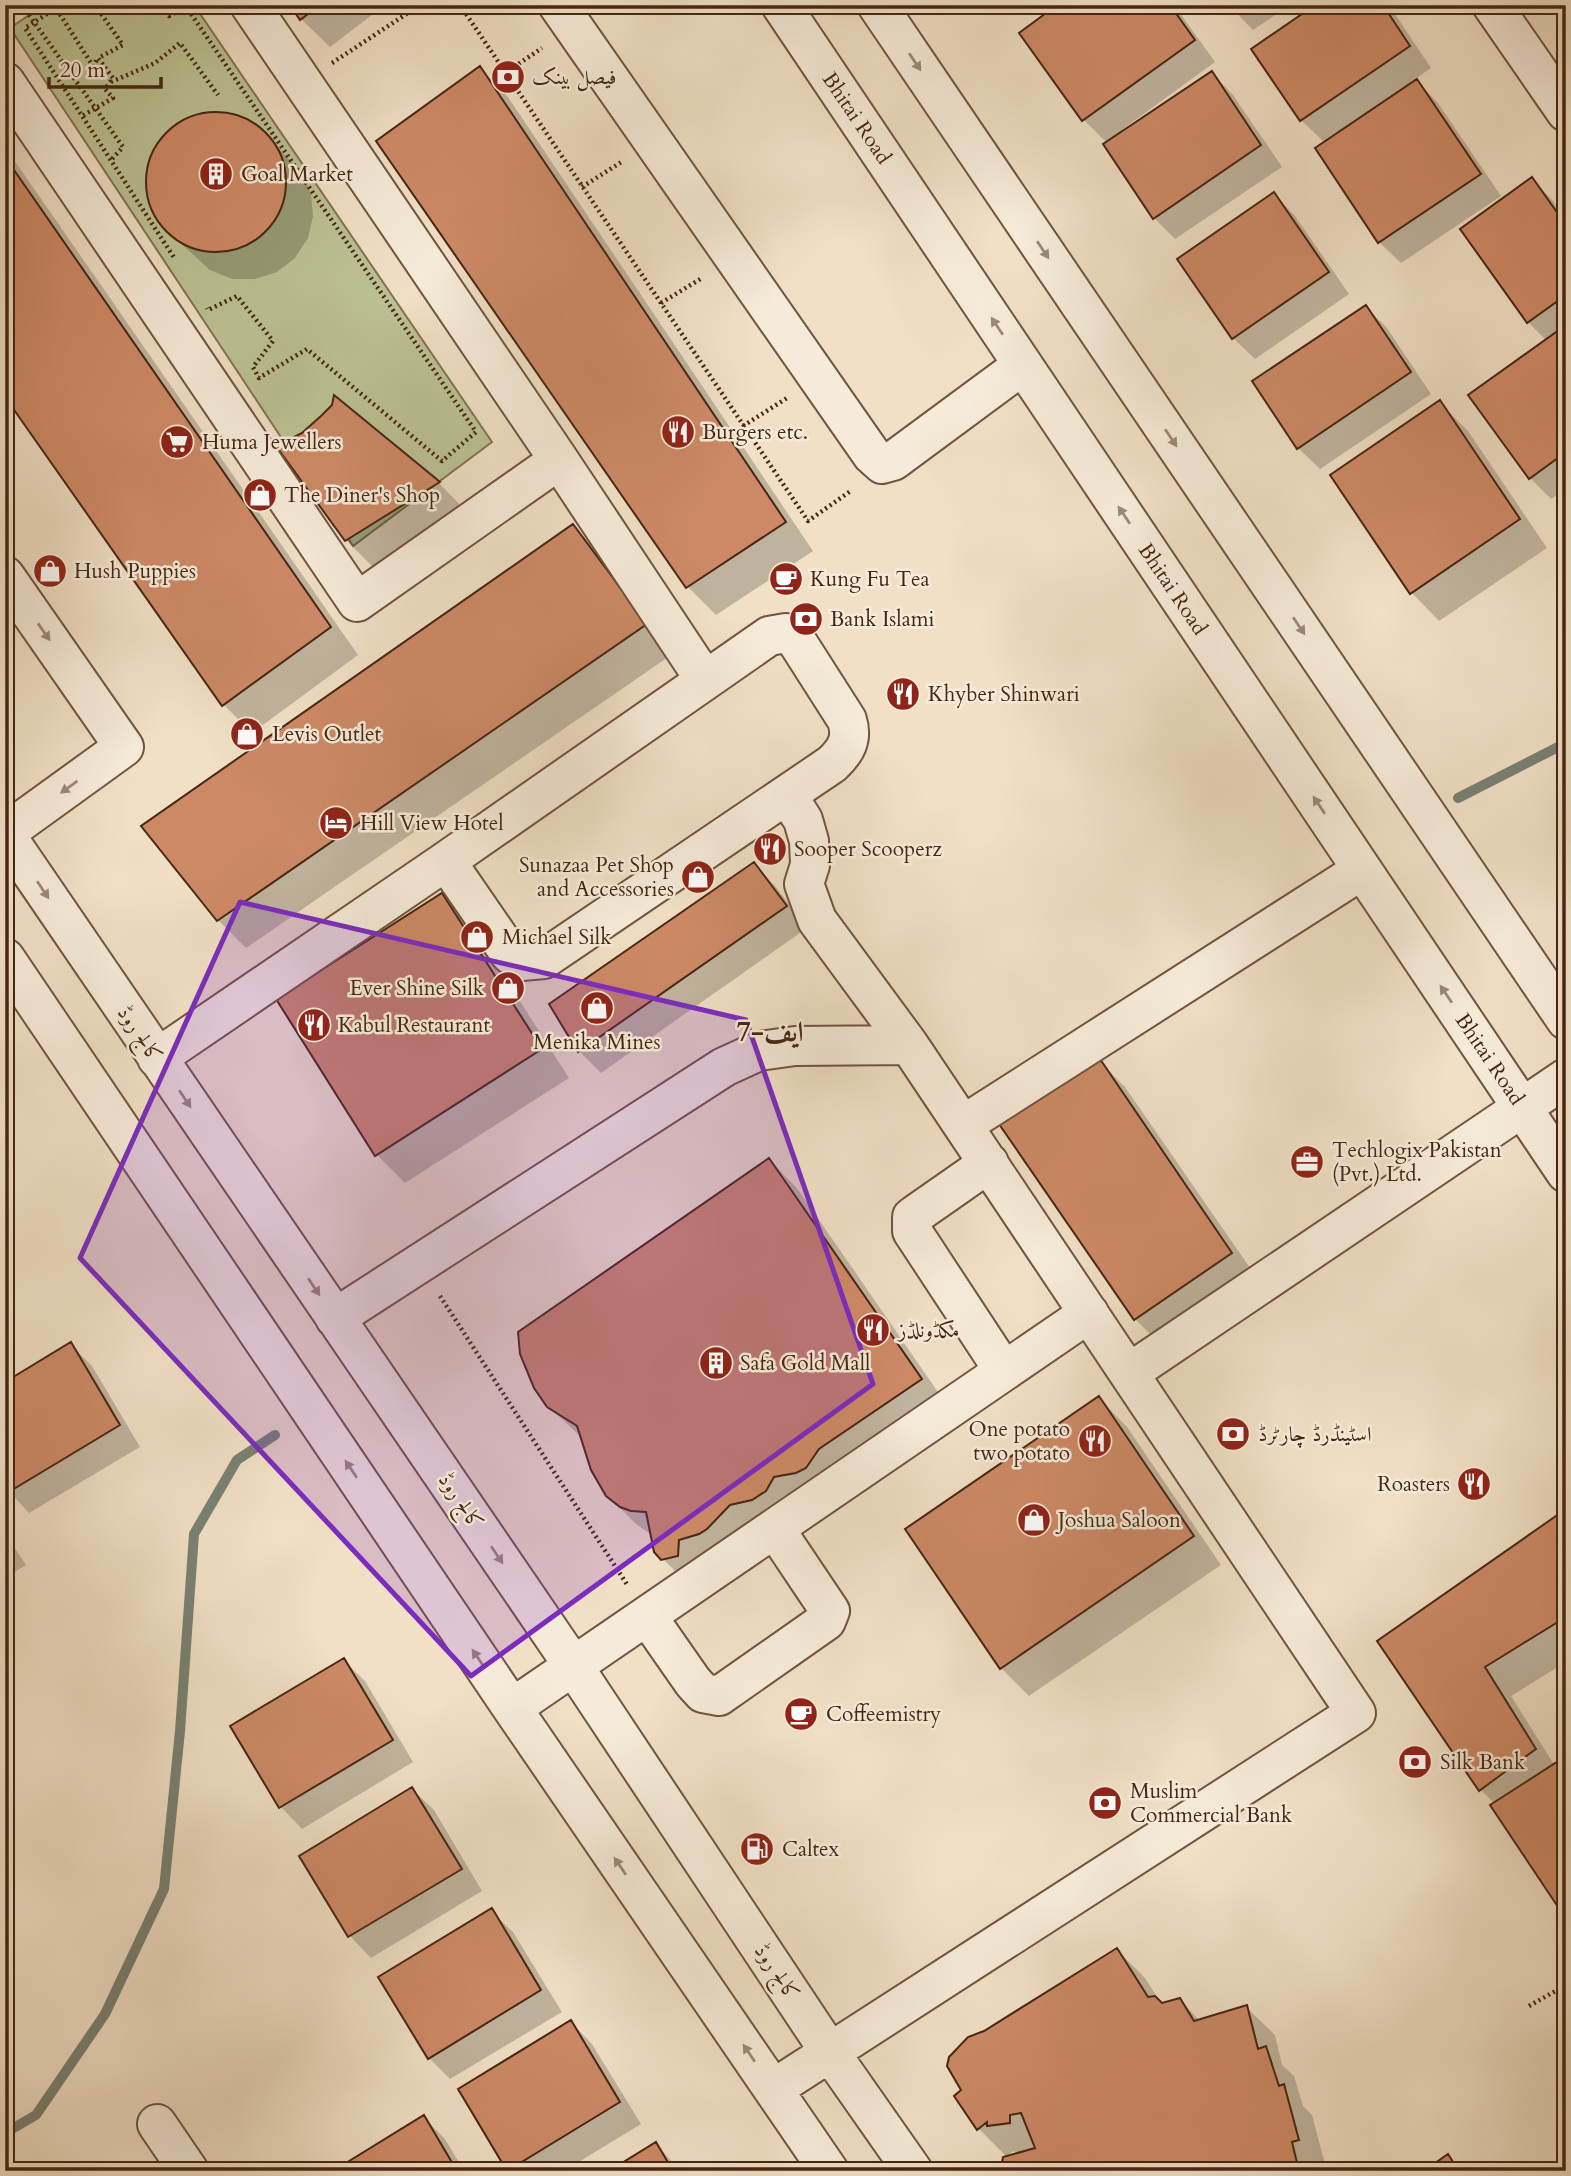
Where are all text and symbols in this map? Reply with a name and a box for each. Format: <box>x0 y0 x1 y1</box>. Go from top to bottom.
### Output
scale bar <box>49 46 161 90</box>
one-way arrow <box>908 53 922 71</box>
text: 20 m <box>60 56 105 85</box>
bank icon: فیصل بینک <box>489 58 527 96</box>
place label: فیصل بینک <box>532 63 617 92</box>
street label: Bhitai Road <box>815 67 898 170</box>
building icon: Goal Market <box>197 155 235 193</box>
place label: Goal Market <box>241 160 353 189</box>
one-way arrow <box>1036 241 1050 259</box>
one-way arrow <box>990 317 1004 335</box>
restaurant icon: Burgers etc. <box>659 413 697 451</box>
place label: Burgers etc. <box>702 418 808 447</box>
supermarket icon: Huma Jewellers <box>158 423 196 461</box>
place label: Huma Jewellers <box>202 428 341 457</box>
one-way arrow <box>1164 429 1178 447</box>
shop icon: The Diner's Shop <box>241 476 279 514</box>
place label: The Diner's Shop <box>284 481 440 510</box>
one-way arrow <box>1117 505 1130 524</box>
street label: Bhitai Road <box>1131 538 1214 641</box>
shop icon: Hush Puppies <box>31 552 69 590</box>
place label: Hush Puppies <box>74 557 196 586</box>
cafe icon: Kung Fu Tea <box>767 560 805 598</box>
place label: Kung Fu Tea <box>810 565 930 594</box>
bank icon: Bank Islami <box>787 600 825 638</box>
place label: Bank Islami <box>830 605 935 634</box>
one-way arrow <box>1292 616 1305 636</box>
one-way arrow <box>37 622 50 641</box>
restaurant icon: Khyber Shinwari <box>884 675 922 713</box>
place label: Khyber Shinwari <box>928 680 1080 709</box>
shop icon: Levis Outlet <box>228 715 266 753</box>
place label: Levis Outlet <box>272 720 382 749</box>
one-way arrow <box>60 779 78 793</box>
one-way arrow <box>1312 795 1325 815</box>
hotel icon: Hill View Hotel <box>317 804 355 842</box>
place label: Hill View Hotel <box>360 809 504 838</box>
restaurant icon: Sooper Scooperz <box>751 830 789 868</box>
place label: Sooper Scooperz <box>794 835 942 864</box>
place label: Sunazaa Pet Shop and Accessories <box>519 851 674 904</box>
shop icon: Sunazaa Pet Shop and Accessories <box>679 858 717 896</box>
one-way arrow <box>37 881 50 900</box>
shop icon: Michael Silk <box>458 918 496 956</box>
place label: Michael Silk <box>502 923 612 952</box>
shop icon: Ever Shine Silk <box>489 969 527 1007</box>
place label: Ever Shine Silk <box>350 974 485 1003</box>
one-way arrow <box>1439 984 1452 1004</box>
shop icon: Menika Mines <box>578 989 616 1027</box>
street label: کالج روڈ <box>108 1000 169 1070</box>
restaurant icon: Kabul Restaurant <box>295 1006 333 1044</box>
street label: Bhitai Road <box>1448 1008 1531 1111</box>
place label: Kabul Restaurant <box>338 1011 490 1040</box>
district label: ایف-7 <box>736 1013 804 1051</box>
place label: Menika Mines <box>533 1028 661 1057</box>
one-way arrow <box>178 1090 192 1108</box>
place label: Techlogix Pakistan (Pvt.) Ltd. <box>1332 1136 1502 1189</box>
office icon: Techlogix Pakistan (Pvt.) Ltd. <box>1288 1143 1326 1181</box>
one-way arrow <box>307 1277 320 1297</box>
restaurant icon: مکڈونلڈز <box>854 1311 892 1349</box>
place label: مکڈونلڈز <box>896 1316 959 1345</box>
building icon: Safa Gold Mall <box>697 1344 735 1382</box>
place label: Safa Gold Mall <box>740 1349 870 1378</box>
place label: One potato two potato <box>969 1415 1070 1468</box>
bank icon: اسٹینڈرڈ چارٹرڈ <box>1214 1415 1252 1453</box>
place label: اسٹینڈرڈ چارٹرڈ <box>1258 1420 1372 1449</box>
restaurant icon: One potato two potato <box>1076 1422 1114 1460</box>
one-way arrow <box>344 1460 357 1479</box>
restaurant icon: Roasters <box>1455 1465 1493 1503</box>
street label: کالج روڈ <box>429 1467 490 1537</box>
place label: Roasters <box>1377 1470 1450 1499</box>
shop icon: Joshua Saloon <box>1015 1501 1053 1539</box>
place label: Joshua Saloon <box>1055 1506 1181 1535</box>
one-way arrow <box>491 1545 504 1565</box>
one-way arrow <box>471 1649 485 1667</box>
cafe icon: Coffeemistry <box>782 1695 820 1733</box>
place label: Coffeemistry <box>826 1700 941 1729</box>
bank icon: Silk Bank <box>1396 1743 1434 1781</box>
place label: Silk Bank <box>1440 1748 1526 1777</box>
place label: Muslim Commercial Bank <box>1130 1777 1293 1830</box>
bank icon: Muslim Commercial Bank <box>1086 1784 1124 1822</box>
fuel station icon: Caltex <box>738 1830 776 1868</box>
place label: Caltex <box>782 1835 840 1864</box>
one-way arrow <box>613 1857 627 1875</box>
street label: کالج روڈ <box>745 1938 806 2008</box>
one-way arrow <box>743 2044 756 2063</box>

